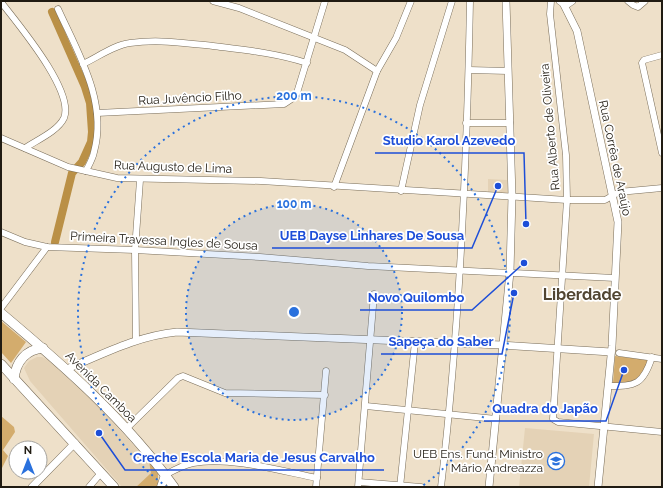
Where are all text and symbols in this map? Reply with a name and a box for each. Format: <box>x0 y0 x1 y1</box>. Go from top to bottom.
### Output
street label: Rua Alberto de Oliveira <box>537 63 563 191</box>
street label: Rua Juvêncio Filho <box>138 88 242 108</box>
text: 200 m <box>276 89 312 103</box>
street label: Rua Corrêa de Araújo <box>596 99 634 217</box>
callout: Studio Karol Azevedo <box>375 128 524 153</box>
text: Studio Karol Azevedo <box>383 133 515 148</box>
street label: Rua Augusto de Lima <box>114 158 232 176</box>
text: 100 m <box>277 197 311 211</box>
callout: UEB Dayse Linhares De Sousa <box>272 223 472 248</box>
text: UEB Dayse Linhares De Sousa <box>280 228 465 243</box>
street label: Primeira Travessa Ingles de Sousa <box>70 229 258 253</box>
callout: Novo Quilombo <box>360 285 472 310</box>
district label: Liberdade <box>543 285 622 304</box>
text: Novo Quilombo <box>368 290 464 305</box>
centre of rings <box>287 305 301 319</box>
callout: Sapeça do Saber <box>381 329 502 354</box>
text: Sapeça do Saber <box>388 334 494 349</box>
street label: Avenida Camboa <box>63 349 139 425</box>
callout: Quadra do Japão <box>484 396 606 421</box>
text: Quadra do Japão <box>492 401 598 416</box>
north arrow <box>8 440 48 480</box>
text: N <box>24 444 32 457</box>
callout: Creche Escola Maria de Jesus Carvalho <box>125 445 384 470</box>
place label: UEB Ens. Fund. Ministro Mário Andreazza <box>413 447 543 475</box>
text: Creche Escola Maria de Jesus Carvalho <box>133 450 375 465</box>
school or university icon: UEB Ens. Fund. Ministro Mário Andreazza <box>546 451 566 471</box>

